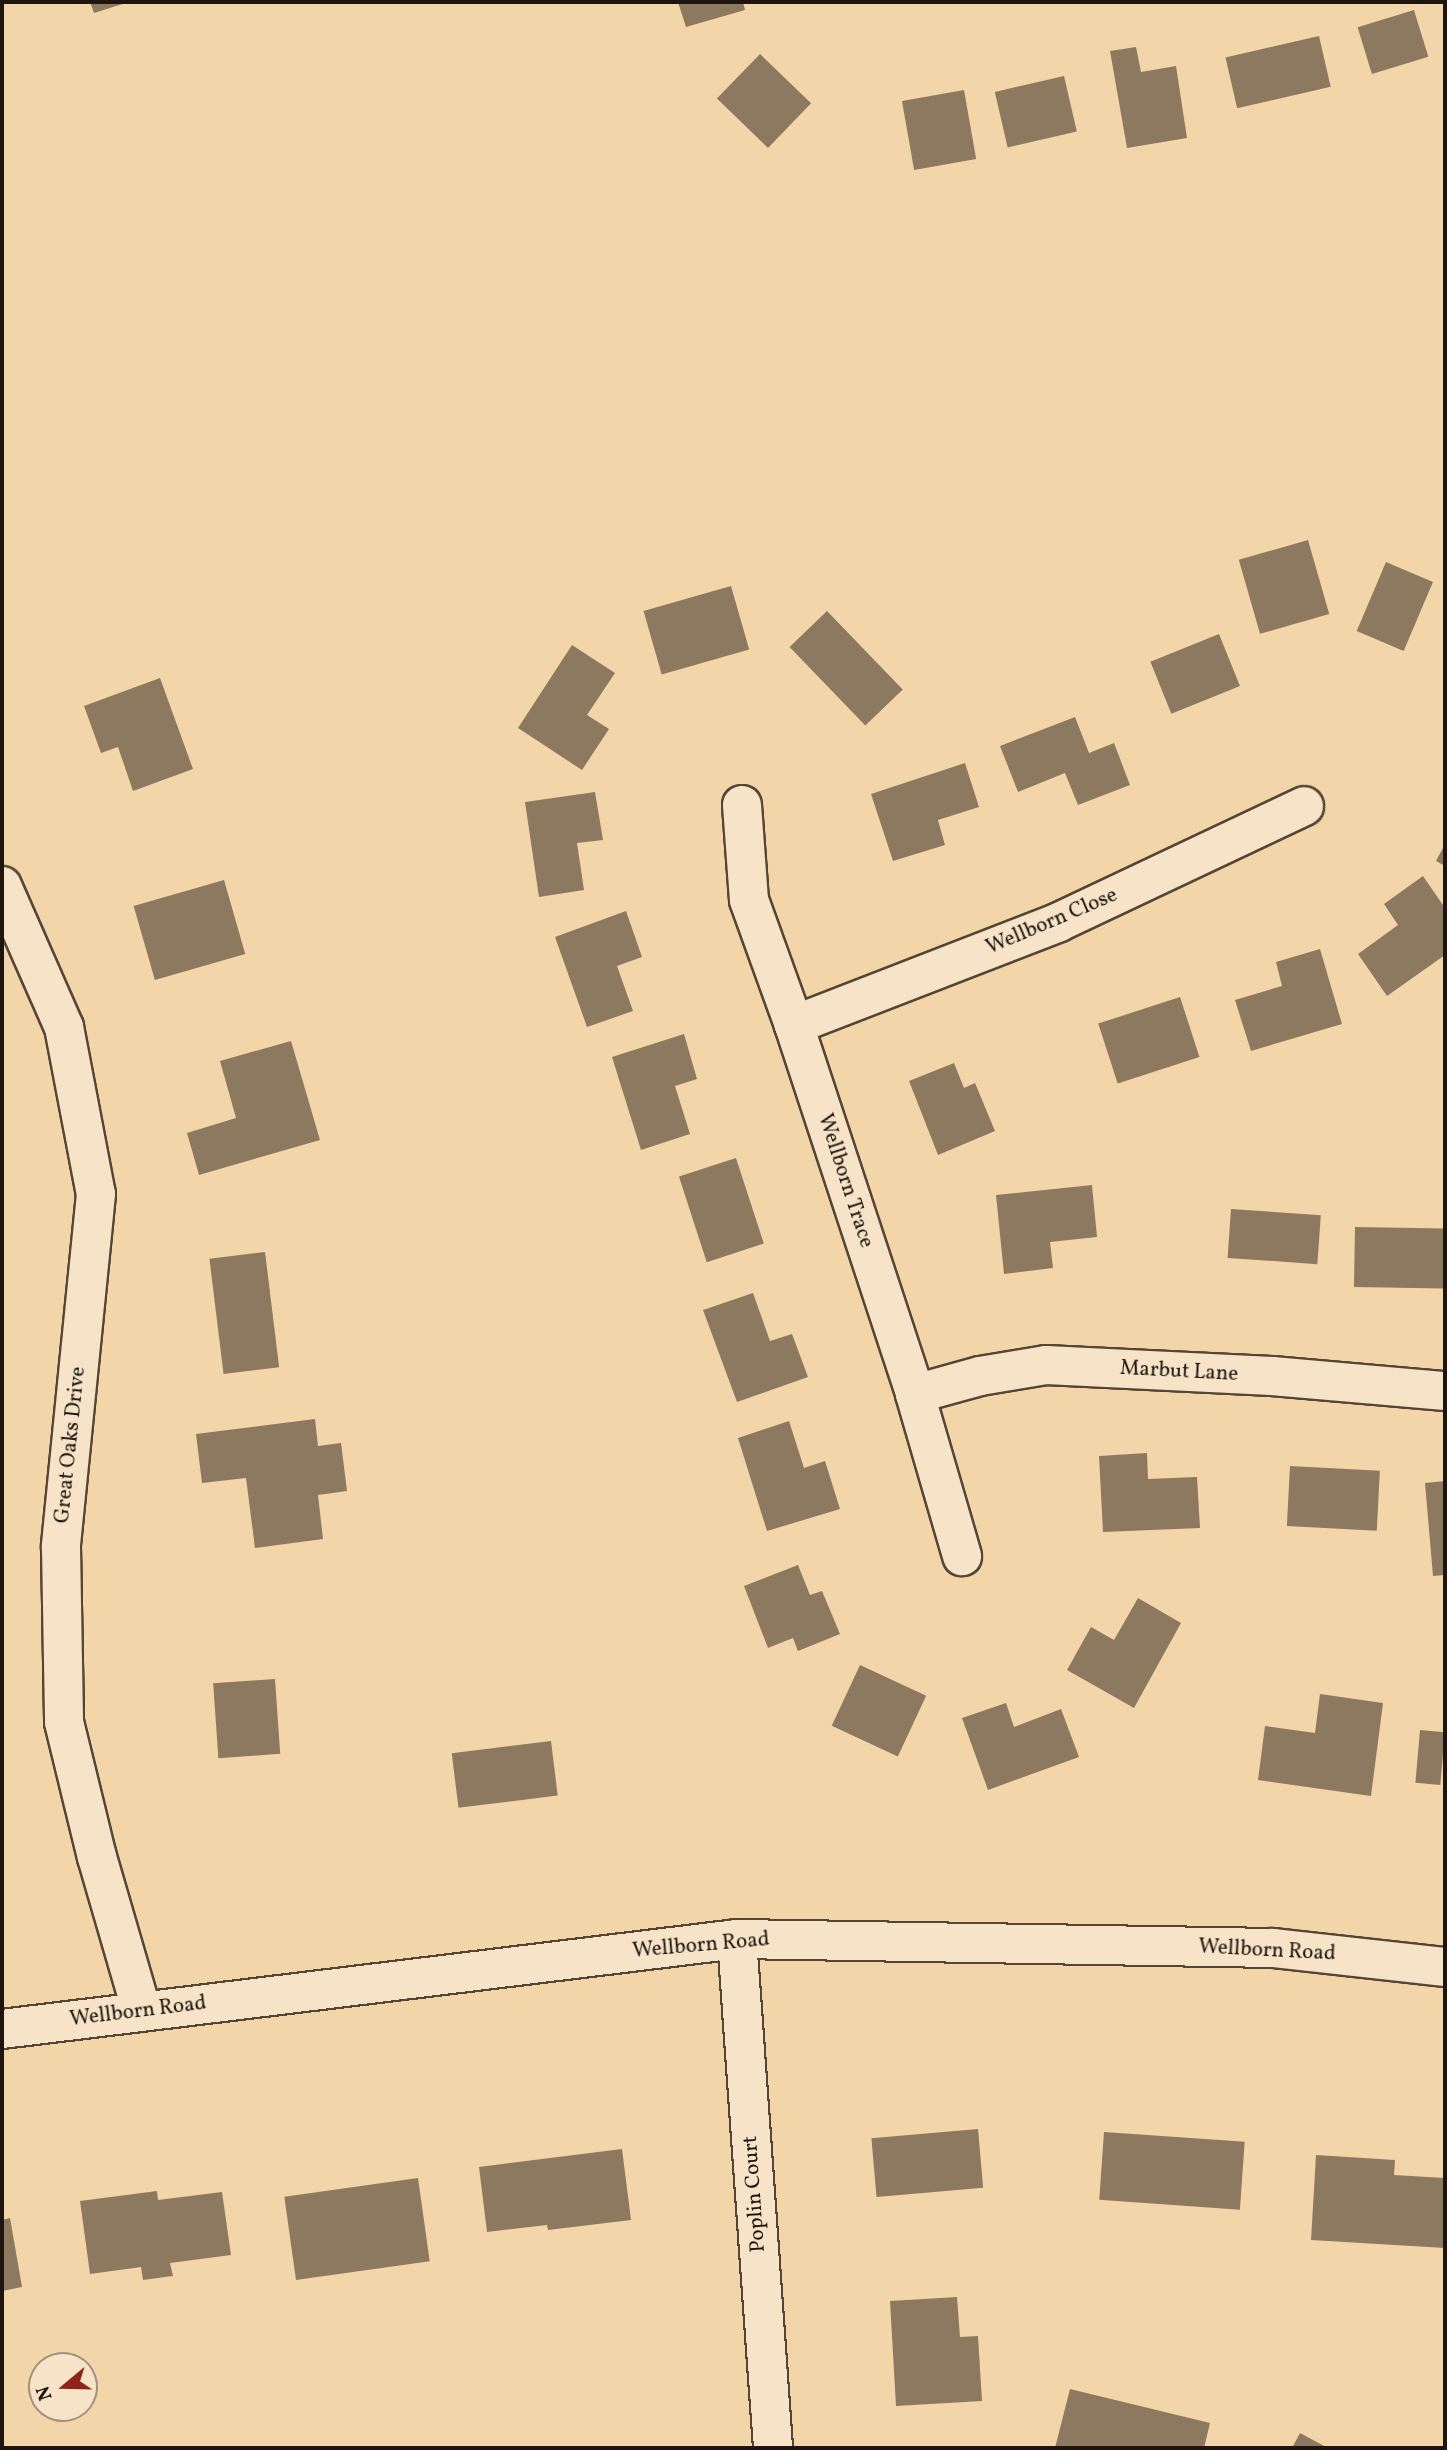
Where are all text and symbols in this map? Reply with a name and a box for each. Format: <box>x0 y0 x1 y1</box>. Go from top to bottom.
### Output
street label: Wellborn Close <box>983 883 1121 961</box>
street label: Wellborn Trace <box>811 1110 879 1252</box>
street label: Marbut Lane <box>1119 1356 1239 1388</box>
street label: Great Oaks Drive <box>50 1365 92 1525</box>
street label: Wellborn Road <box>631 1927 771 1965</box>
street label: Wellborn Road <box>1198 1935 1336 1967</box>
street label: Wellborn Road <box>68 1991 208 2033</box>
street label: Poplin Court <box>738 2135 772 2253</box>
north arrow <box>28 2352 98 2422</box>
text: N <box>31 2382 60 2404</box>

